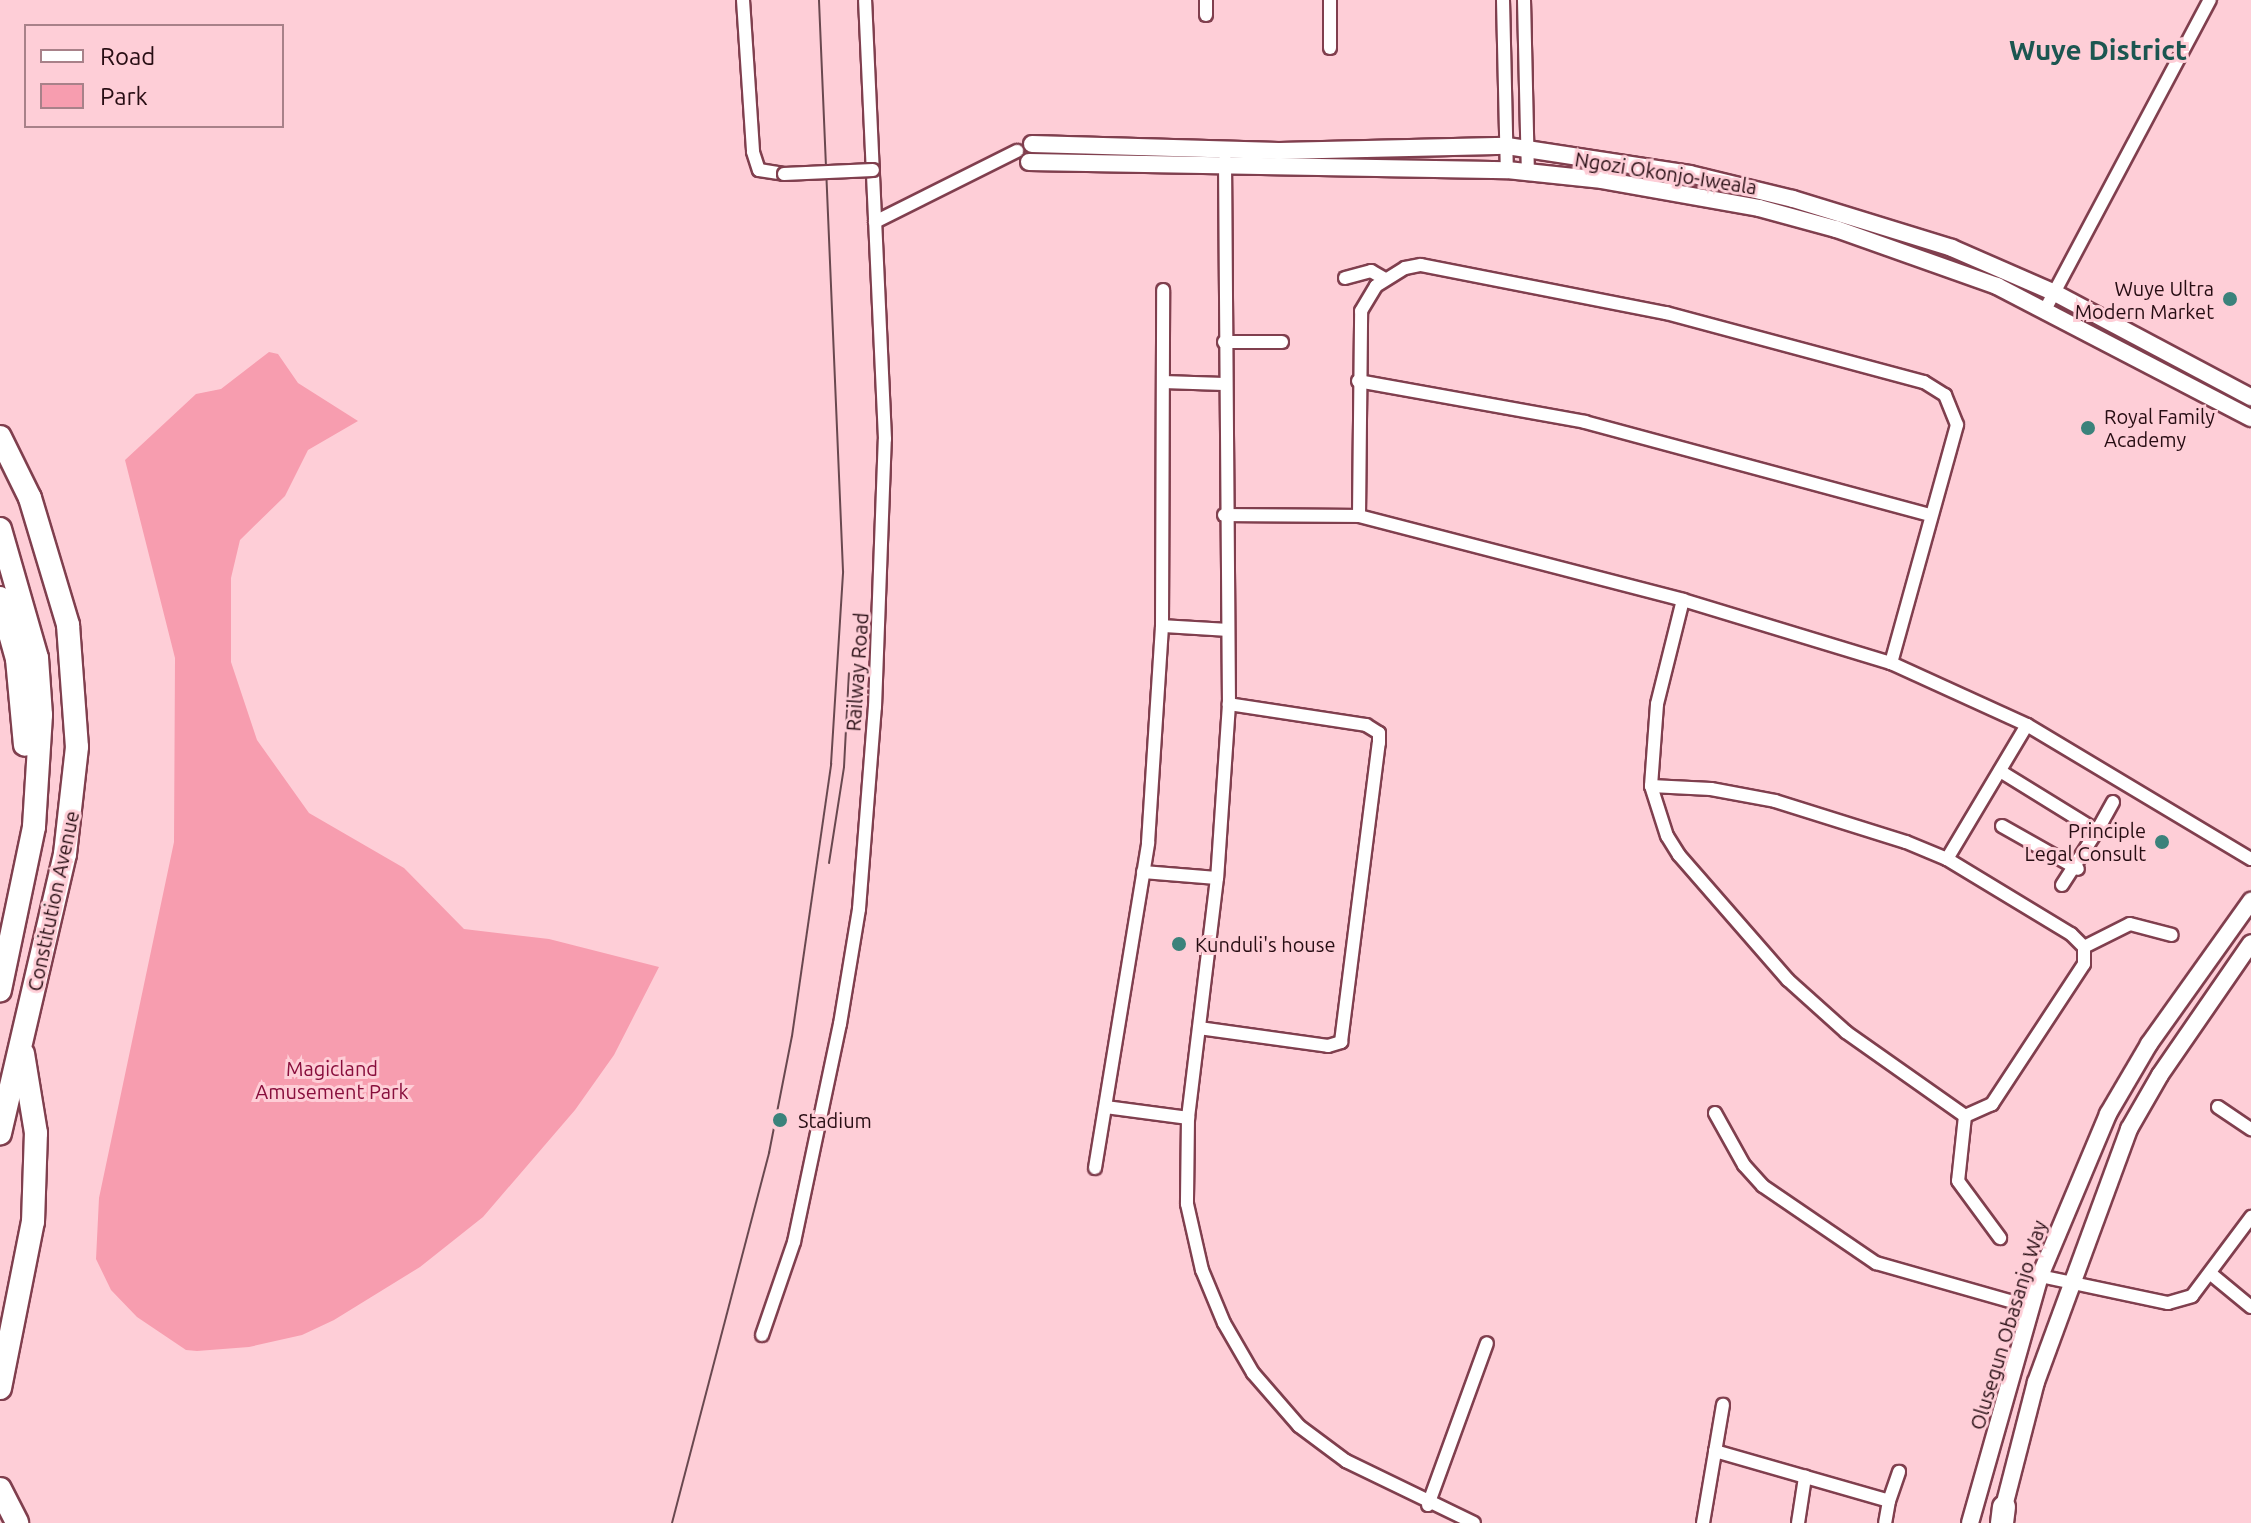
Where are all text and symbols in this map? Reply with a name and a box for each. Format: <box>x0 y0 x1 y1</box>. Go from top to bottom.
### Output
legend <box>24 24 284 128</box>
district label: Wuye District <box>2009 33 2187 67</box>
text: Road <box>100 43 155 70</box>
text: Park <box>100 83 148 110</box>
street label: Ngozi Okonjo-Iweala <box>1573 147 1759 199</box>
place label: Wuye Ultra Modern Market <box>2075 276 2214 323</box>
marker: Wuye Ultra Modern Market <box>2221 290 2239 308</box>
place label: Royal Family Academy <box>2104 404 2215 451</box>
marker: Royal Family Academy <box>2079 419 2097 437</box>
street label: Railway Road <box>841 612 873 732</box>
street label: Constitution Avenue <box>22 809 84 993</box>
place label: Principle Legal Consult <box>2025 818 2146 865</box>
marker: Principle Legal Consult <box>2153 833 2171 851</box>
place label: Kunduli's house <box>1195 932 1335 956</box>
marker: Kunduli's house <box>1170 935 1188 953</box>
park label: Magicland Amusement Park <box>255 1057 409 1104</box>
place label: Stadium <box>798 1108 872 1132</box>
marker: Stadium <box>769 1109 791 1131</box>
street label: Olusegun Obasanjo Way <box>1965 1217 2051 1433</box>

